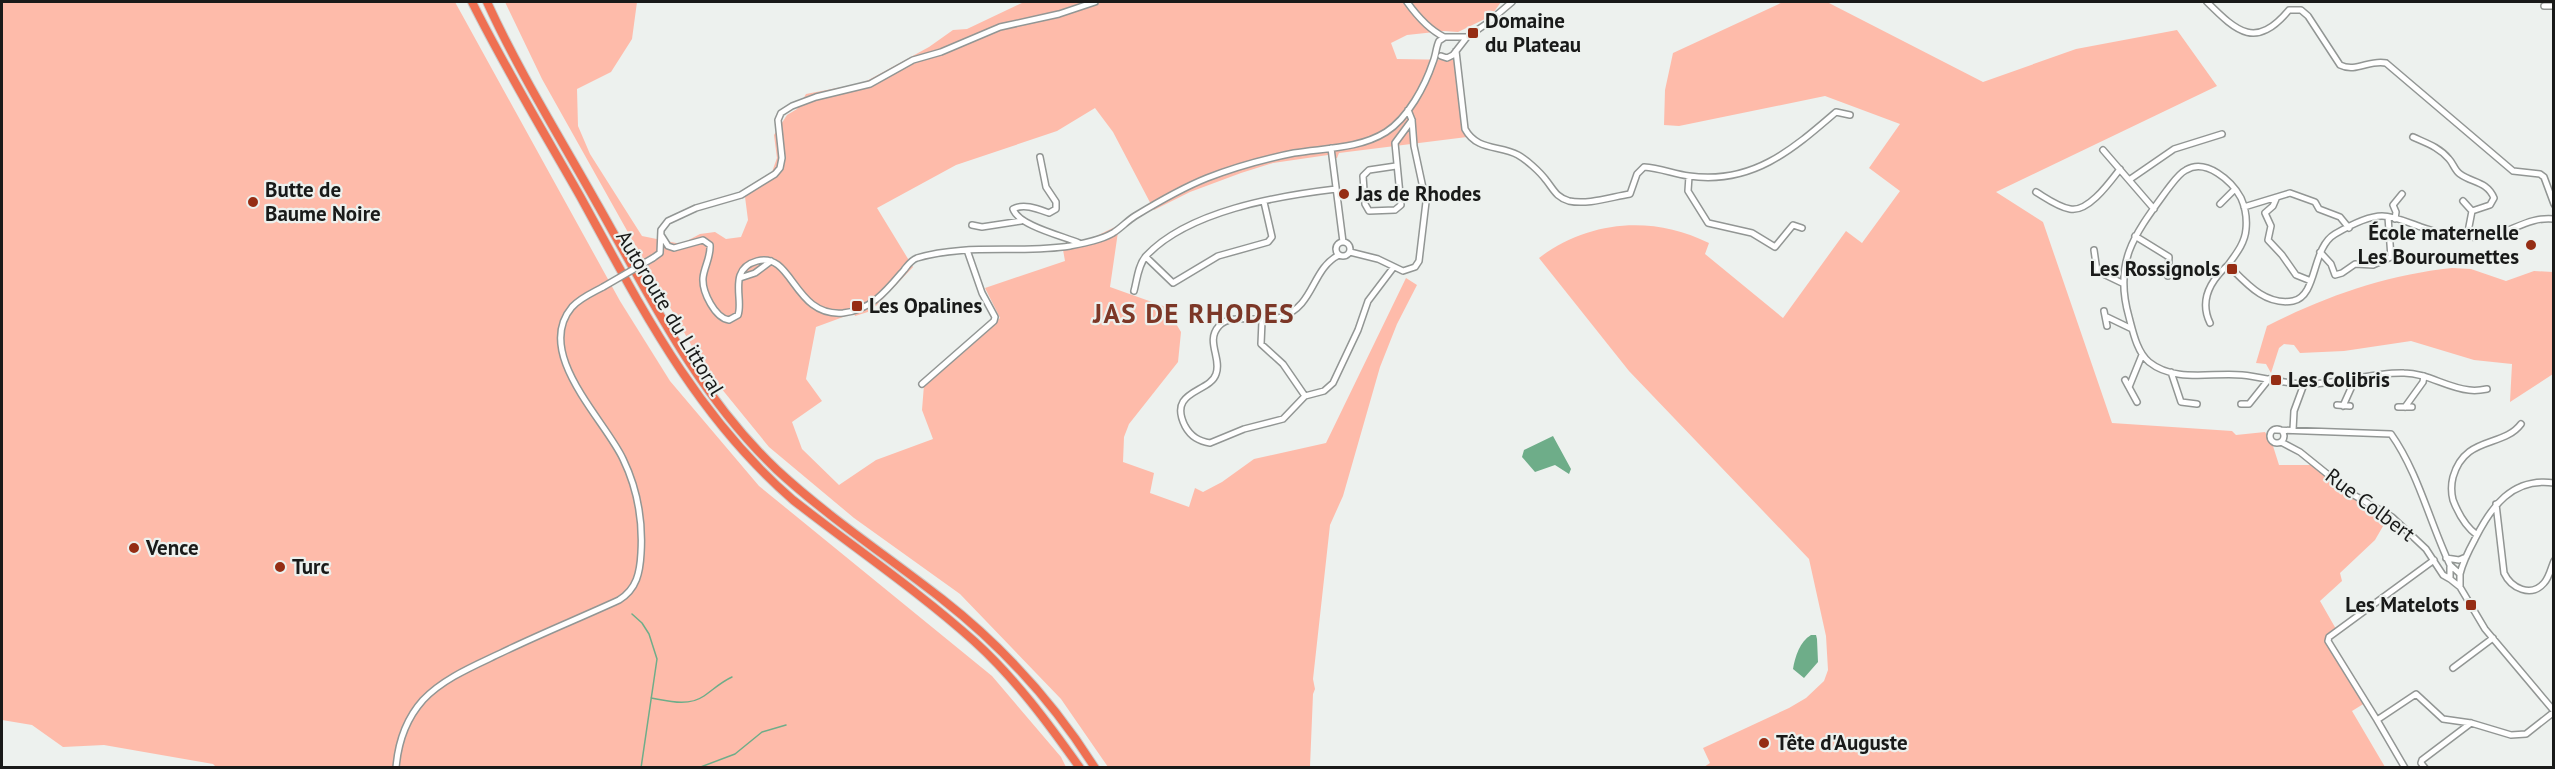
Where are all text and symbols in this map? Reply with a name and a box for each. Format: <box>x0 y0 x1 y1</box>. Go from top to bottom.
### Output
place label: Domaine du Plateau <box>1485 7 1581 58</box>
marker: Domaine du Plateau <box>1466 26 1480 40</box>
place label: Butte de Baume Noire <box>265 176 381 227</box>
place label: Jas de Rhodes <box>1355 180 1481 207</box>
marker: Jas de Rhodes <box>1337 187 1351 201</box>
marker: Butte de Baume Noire <box>246 195 260 209</box>
place label: École maternelle Les Bouroumettes <box>2358 219 2519 270</box>
street label: Autoroute du Littoral <box>610 225 730 400</box>
marker: École maternelle Les Bouroumettes <box>2524 238 2538 252</box>
place label: Les Rossignols <box>2090 255 2220 282</box>
marker: Les Rossignols <box>2225 262 2239 276</box>
place label: Les Opalines <box>869 292 982 319</box>
district label: JAS DE RHODES <box>1092 296 1295 330</box>
marker: Les Opalines <box>850 299 864 313</box>
place label: Les Colibris <box>2288 366 2390 393</box>
marker: Les Colibris <box>2269 373 2283 387</box>
street label: Rue Colbert <box>2320 462 2421 547</box>
place label: Vence <box>145 534 199 561</box>
marker: Vence <box>127 541 141 555</box>
place label: Turc <box>292 553 330 580</box>
marker: Turc <box>273 560 287 574</box>
place label: Les Matelots <box>2345 591 2459 618</box>
marker: Les Matelots <box>2464 598 2478 612</box>
place label: Tête d'Auguste <box>1776 729 1908 756</box>
marker: Tête d'Auguste <box>1757 736 1771 750</box>

